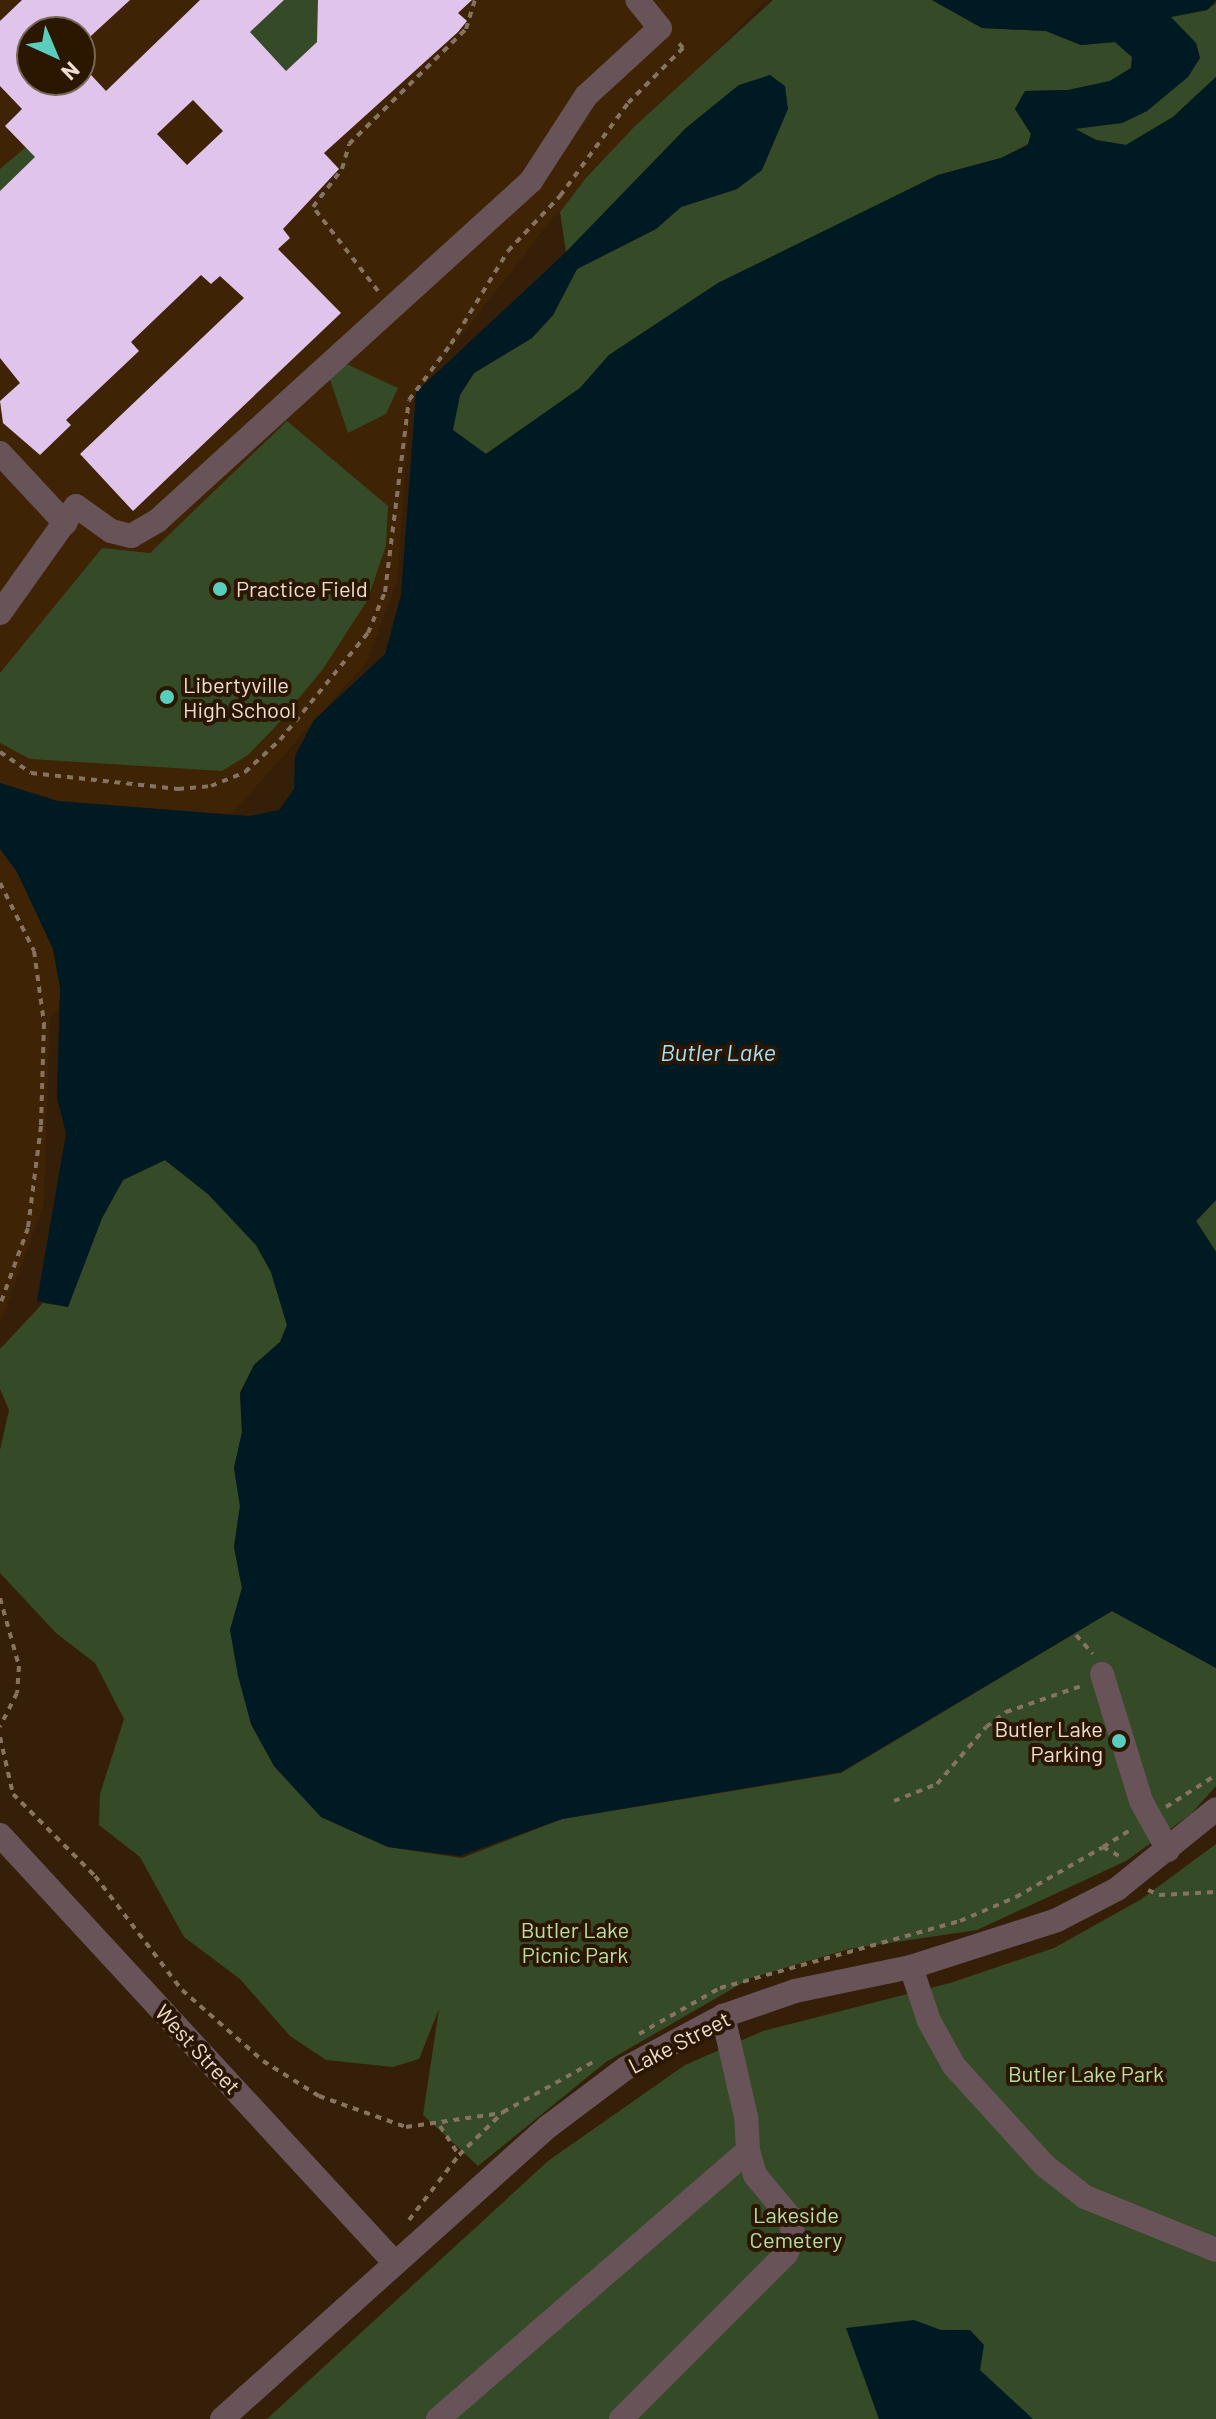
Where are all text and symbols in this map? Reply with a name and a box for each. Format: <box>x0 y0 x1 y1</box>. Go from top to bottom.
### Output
north arrow <box>16 16 96 96</box>
text: N <box>57 57 86 86</box>
place label: Practice Field <box>236 576 368 602</box>
marker: Practice Field <box>211 580 229 598</box>
place label: Libertyville High School <box>183 671 296 722</box>
marker: Libertyville High School <box>158 688 176 706</box>
water label: Butler Lake <box>660 1038 776 1066</box>
place label: Butler Lake Parking <box>994 1715 1103 1766</box>
marker: Butler Lake Parking <box>1110 1732 1128 1750</box>
park label: Butler Lake Picnic Park <box>521 1916 629 1968</box>
street label: West Street <box>150 1999 246 2099</box>
street label: Lake Street <box>624 2005 734 2079</box>
park label: Butler Lake Park <box>1008 2061 1164 2087</box>
park label: Lakeside Cemetery <box>750 2201 842 2252</box>

